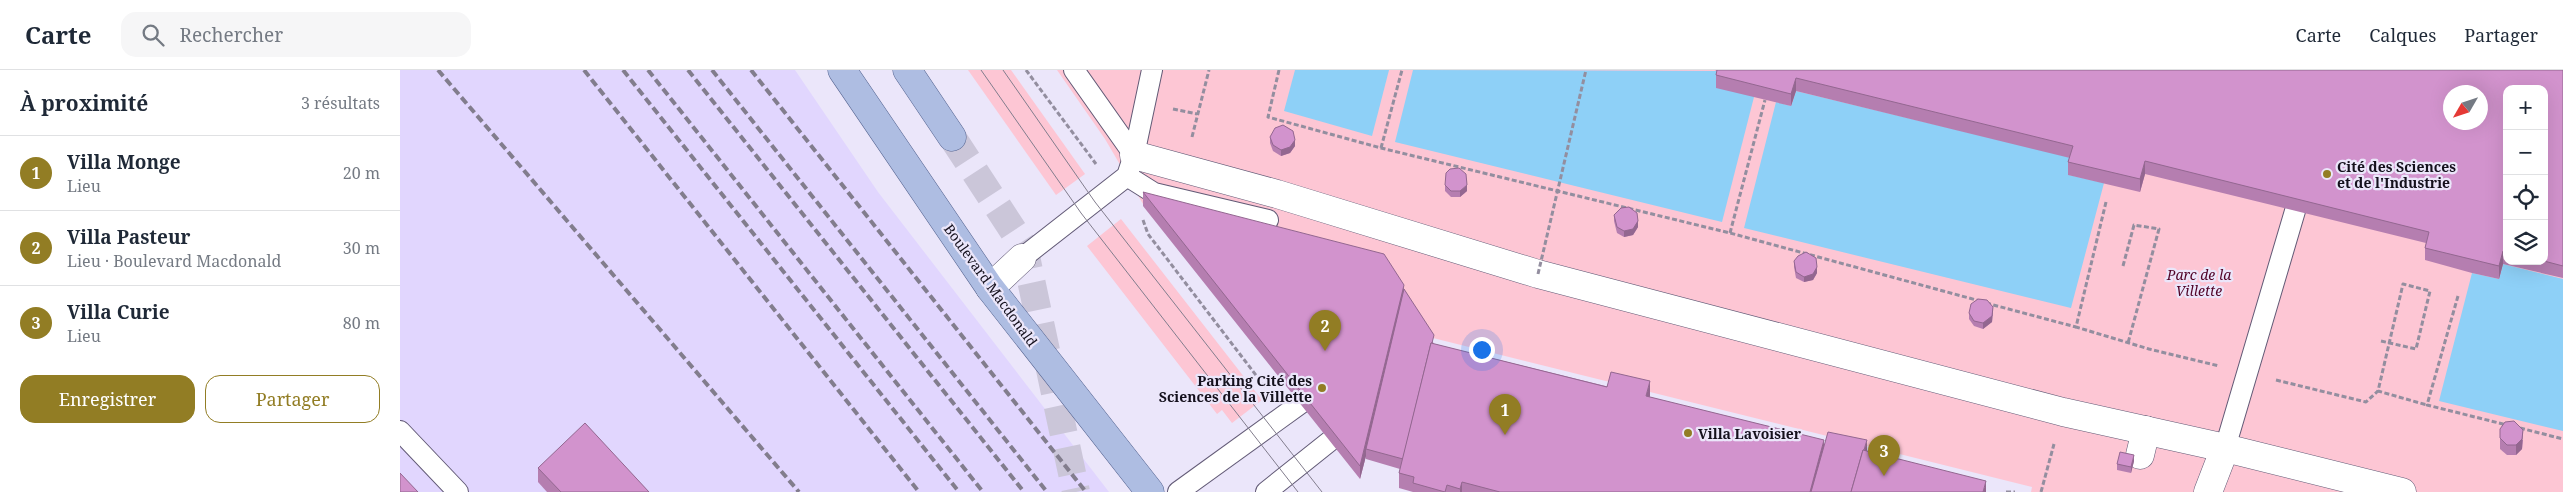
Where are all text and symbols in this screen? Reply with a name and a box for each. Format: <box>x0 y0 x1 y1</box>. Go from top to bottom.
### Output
search box <box>121 12 471 57</box>
text: Carte <box>25 18 91 51</box>
icon: search <box>139 21 167 49</box>
text: Rechercher <box>179 22 283 48</box>
text: Carte <box>2296 23 2341 47</box>
text: Calques <box>2369 23 2436 47</box>
text: Partager <box>2464 23 2538 47</box>
north arrow <box>2443 85 2488 130</box>
map controls <box>2503 85 2548 265</box>
button: + <box>2503 85 2548 130</box>
text: À proximité <box>20 89 148 117</box>
text: 3 résultats <box>301 92 380 114</box>
button: − <box>2503 130 2548 175</box>
text: Villa Monge <box>67 149 181 175</box>
place label: Cité des Sciences et de l'Industrie <box>2337 157 2456 192</box>
text: 1 <box>31 162 41 184</box>
text: 20 m <box>343 162 380 184</box>
marker: Cité des Sciences et de l'Industrie <box>2321 168 2333 180</box>
text: Lieu <box>67 175 101 197</box>
button: locate <box>2503 175 2548 220</box>
street label: Boulevard Macdonald <box>940 220 1042 350</box>
button: layers <box>2503 220 2548 265</box>
text: Villa Pasteur <box>67 224 191 250</box>
text: 2 <box>31 237 41 259</box>
text: 30 m <box>343 237 380 259</box>
text: Lieu · Boulevard Macdonald <box>67 250 281 272</box>
park label: Parc de la Villette <box>2166 265 2232 300</box>
text: Villa Curie <box>67 299 170 325</box>
pin: 2 <box>1309 310 1341 351</box>
text: 3 <box>31 312 41 334</box>
text: 80 m <box>343 312 380 334</box>
text: Lieu <box>67 325 101 347</box>
your location <box>1469 337 1495 363</box>
place label: Parking Cité des Sciences de la Villette <box>1159 371 1312 406</box>
button: Enregistrer <box>20 375 195 423</box>
button: Partager <box>205 375 380 423</box>
marker: Parking Cité des Sciences de la Villette <box>1316 382 1328 394</box>
pin: 1 <box>1489 394 1521 435</box>
place label: Villa Lavoisier <box>1698 424 1802 443</box>
marker: Villa Lavoisier <box>1682 427 1694 439</box>
pin: 3 <box>1868 435 1900 476</box>

